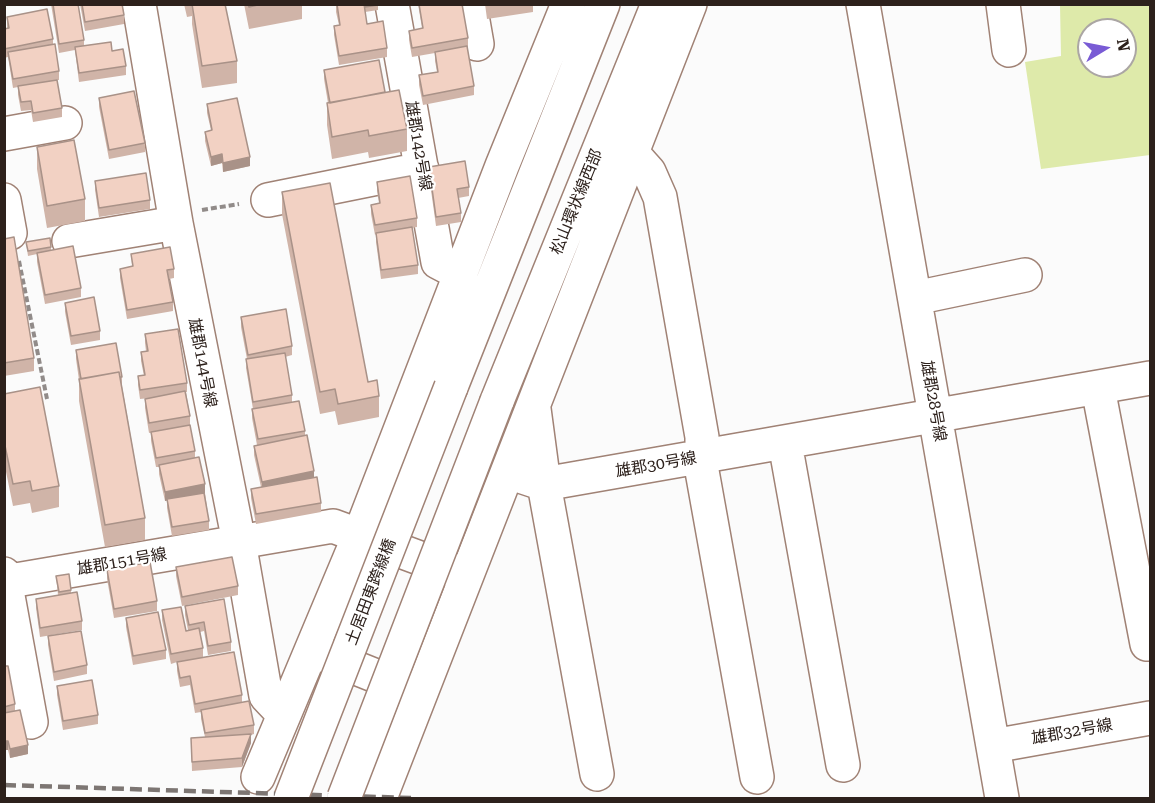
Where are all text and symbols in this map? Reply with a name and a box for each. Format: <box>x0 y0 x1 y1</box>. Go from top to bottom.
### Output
north arrow <box>1077 18 1137 78</box>
text: N <box>1113 37 1134 53</box>
street label: 雄郡142号線 <box>401 100 435 192</box>
street label: 松山環状線西部 <box>547 146 607 258</box>
street label: 雄郡144号線 <box>184 317 220 409</box>
street label: 雄郡28号線 <box>916 359 950 443</box>
street label: 雄郡30号線 <box>614 448 698 482</box>
street label: 土居田東跨線橋 <box>342 536 400 648</box>
street label: 雄郡151号線 <box>76 545 168 579</box>
street label: 雄郡32号線 <box>1030 715 1114 749</box>

